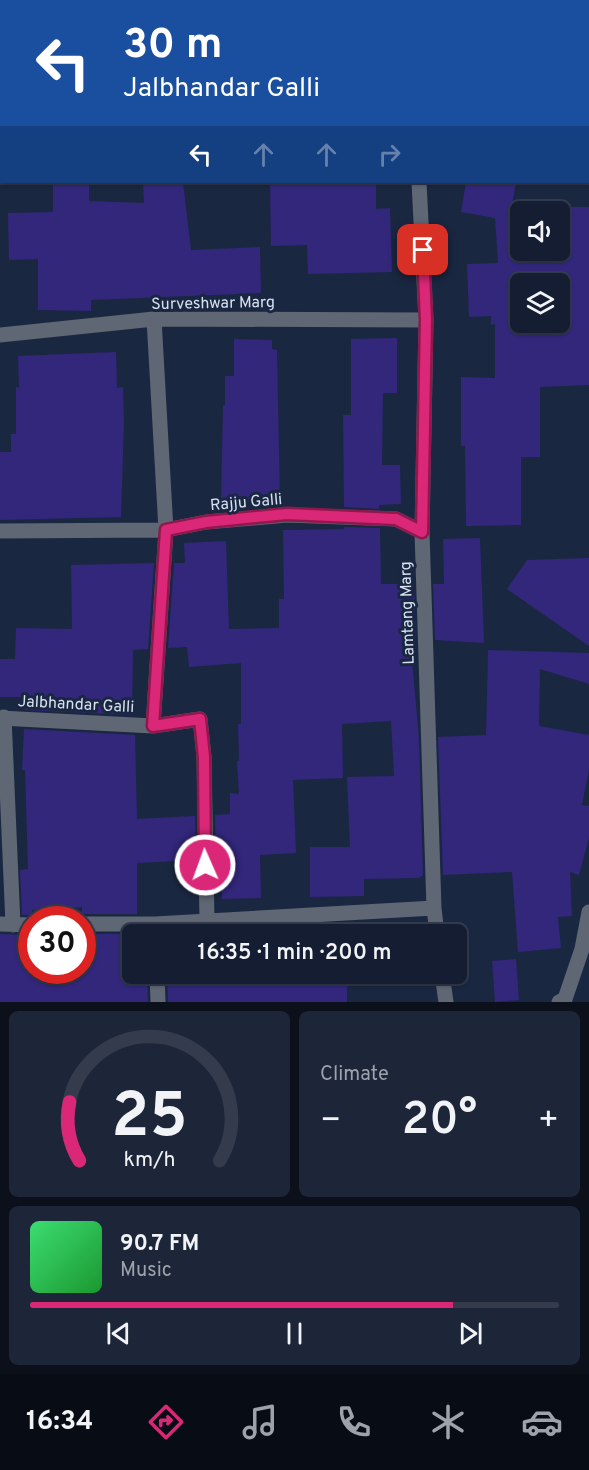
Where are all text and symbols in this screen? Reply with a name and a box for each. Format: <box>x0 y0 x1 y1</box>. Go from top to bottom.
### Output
text: 30 m <box>123 20 222 73</box>
icon: left <box>24 24 102 102</box>
text: Jalbhandar Galli <box>123 72 320 106</box>
icon: left <box>184 138 217 171</box>
icon: ahead <box>247 138 280 171</box>
icon: ahead <box>310 138 343 171</box>
icon: right <box>373 138 406 171</box>
map controls <box>510 201 570 333</box>
button: sound <box>510 201 570 261</box>
pin <box>397 224 448 275</box>
icon: arrive <box>406 233 439 266</box>
button: layers <box>510 273 570 333</box>
street label: Surveshwar Marg <box>151 293 275 315</box>
street label: Rajju Galli <box>209 490 283 516</box>
street label: Lamtang Marg <box>396 561 420 665</box>
street label: Jalbhandar Galli <box>17 692 135 718</box>
position arrow <box>173 833 237 897</box>
speed limit sign: 30 <box>18 906 96 984</box>
text: 16:35 · 1 min · 200 m <box>198 940 391 967</box>
text: Climate <box>320 1062 389 1088</box>
text: 25 <box>111 1080 188 1159</box>
text: 20° <box>402 1093 477 1150</box>
text: − <box>320 1101 341 1143</box>
text: + <box>538 1101 559 1143</box>
text: km/h <box>123 1147 176 1174</box>
text: 90.7 FM <box>120 1231 199 1258</box>
text: Music <box>120 1258 172 1284</box>
icon: previous <box>102 1317 135 1350</box>
icon: pause <box>278 1317 311 1350</box>
icon: next <box>454 1317 487 1350</box>
icon: directions <box>145 1401 187 1443</box>
icon: music <box>239 1401 281 1443</box>
icon: phone <box>333 1401 375 1443</box>
icon: climate <box>427 1401 469 1443</box>
icon: car <box>521 1401 563 1443</box>
text: 16:34 <box>26 1405 93 1439</box>

